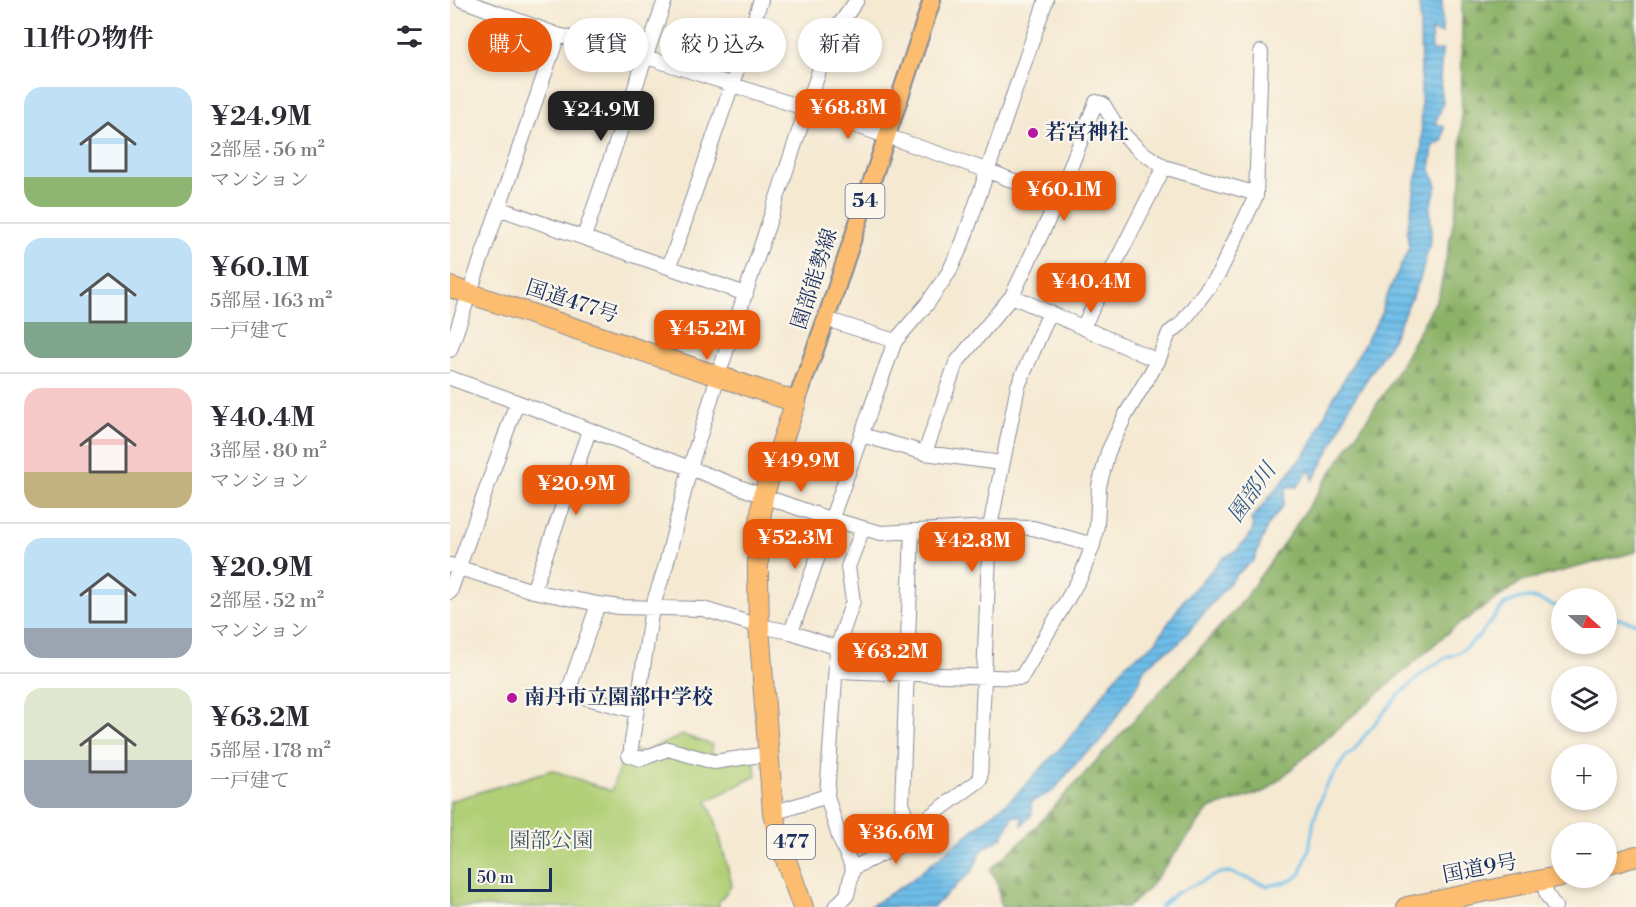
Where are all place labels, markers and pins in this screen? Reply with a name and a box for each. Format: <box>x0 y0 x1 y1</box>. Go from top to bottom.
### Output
pin: ¥68.8M <box>799 89 897 140</box>
pin: ¥24.9M <box>552 91 650 142</box>
place label: 若宮神社 <box>1045 120 1129 146</box>
marker: 若宮神社 <box>1026 126 1040 140</box>
pin: ¥60.1M <box>1015 171 1113 222</box>
pin: ¥40.4M <box>1042 263 1140 314</box>
pin: ¥45.2M <box>658 310 756 361</box>
pin: ¥49.9M <box>752 442 850 493</box>
pin: ¥20.9M <box>527 465 625 516</box>
pin: ¥52.3M <box>746 519 844 570</box>
pin: ¥42.8M <box>923 522 1021 573</box>
pin: ¥63.2M <box>841 633 939 684</box>
place label: 南丹市立園部中学校 <box>524 685 713 711</box>
marker: 南丹市立園部中学校 <box>505 691 519 705</box>
pin: ¥36.6M <box>847 814 945 865</box>

